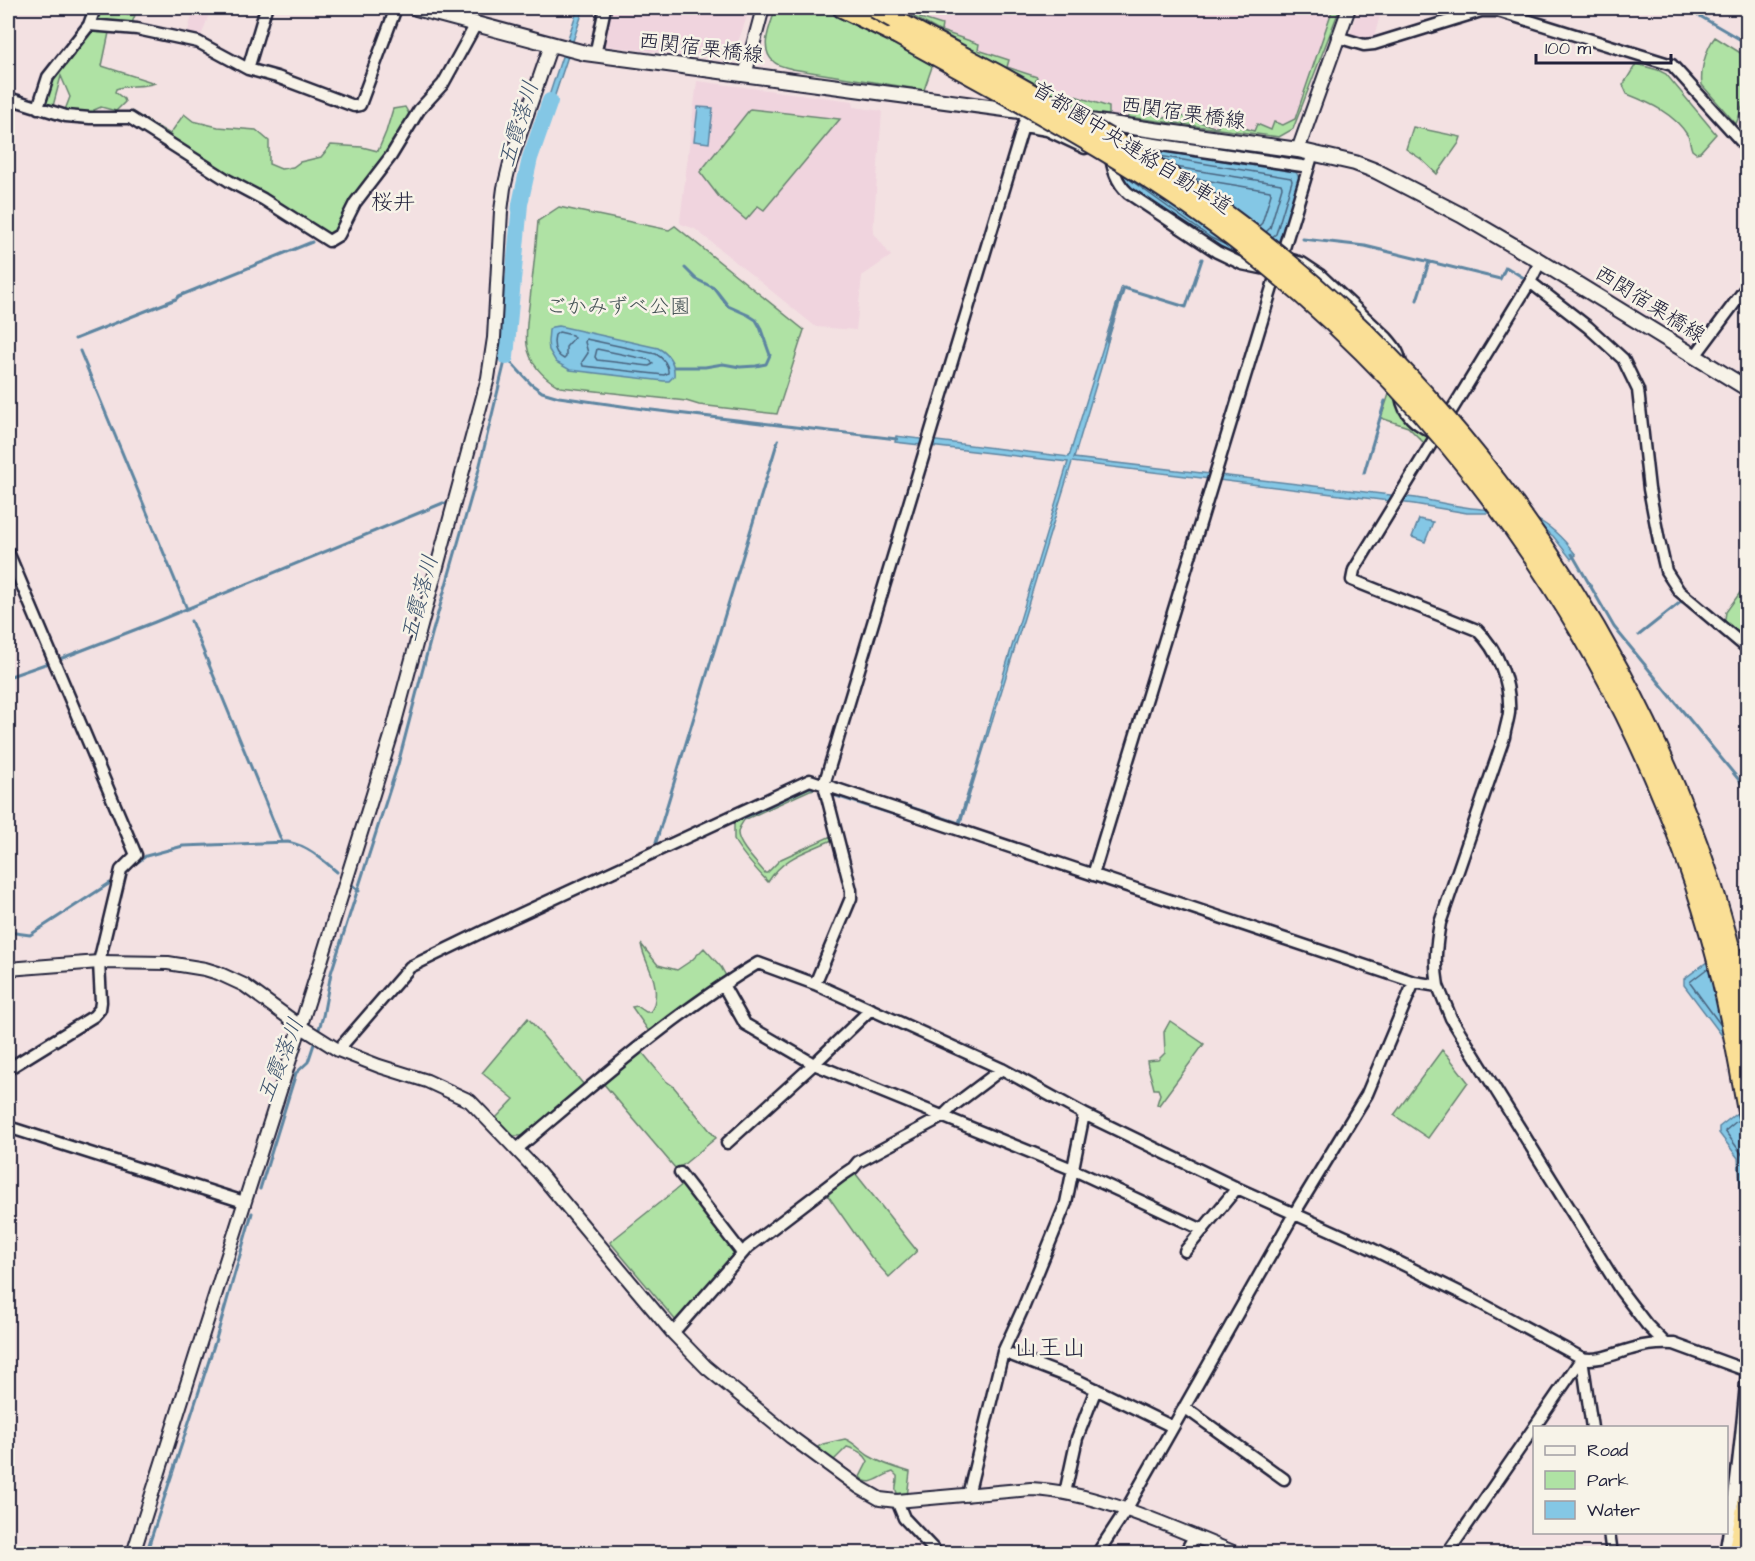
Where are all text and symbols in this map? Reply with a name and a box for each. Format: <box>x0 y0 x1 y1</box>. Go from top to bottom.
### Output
street label: 西関宿栗橋線 <box>637 26 765 70</box>
scale bar <box>1536 27 1671 65</box>
text: 100 m <box>1545 36 1591 61</box>
street label: 首都圏中央連絡自動車道 <box>1026 74 1238 222</box>
water label: 五霞落川 <box>491 77 547 171</box>
street label: 西関宿栗橋線 <box>1119 90 1247 136</box>
district label: 桜井 <box>371 187 415 218</box>
street label: 西関宿栗橋線 <box>1589 258 1711 350</box>
park label: ごかみずべ公園 <box>545 292 691 321</box>
water label: 五霞落川 <box>394 551 446 645</box>
water label: 五霞落川 <box>250 1013 312 1107</box>
district label: 山王山 <box>1014 1331 1086 1365</box>
legend <box>1533 1426 1728 1534</box>
text: Road <box>1587 1438 1628 1463</box>
text: Park <box>1587 1468 1629 1493</box>
text: Water <box>1587 1498 1640 1523</box>

